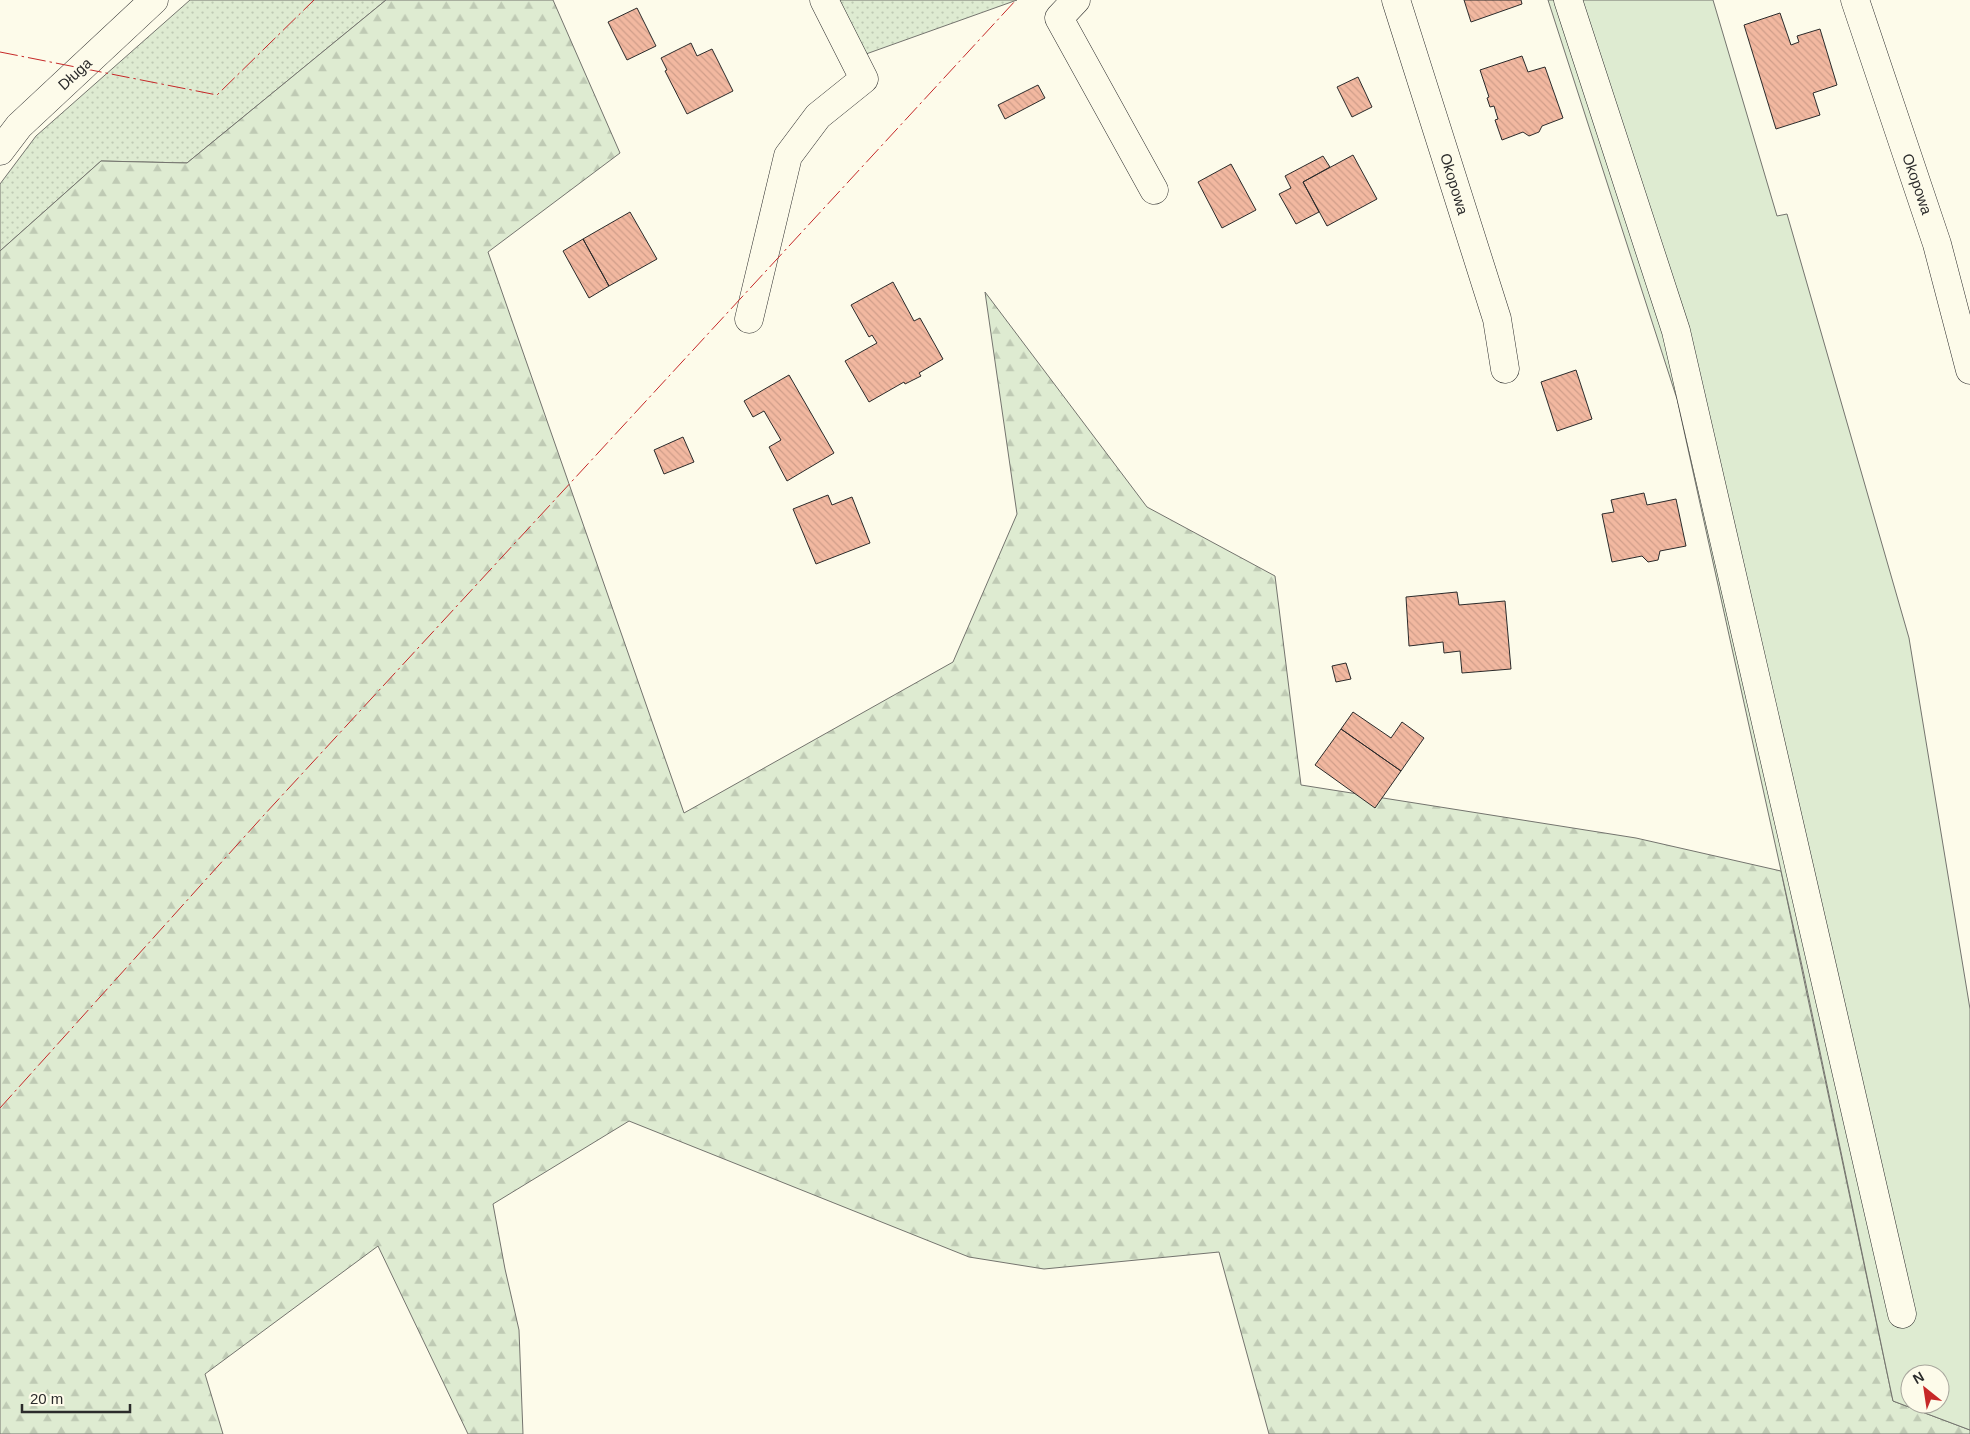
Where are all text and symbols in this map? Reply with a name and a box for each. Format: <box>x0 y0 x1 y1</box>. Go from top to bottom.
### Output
street label: Długa <box>55 54 95 93</box>
street label: Okopowa <box>1437 151 1472 217</box>
street label: Okopowa <box>1899 151 1936 217</box>
north arrow <box>1900 1364 1950 1414</box>
text: N <box>1910 1368 1927 1387</box>
scale bar <box>22 1382 130 1414</box>
text: 20 m <box>30 1390 63 1407</box>

